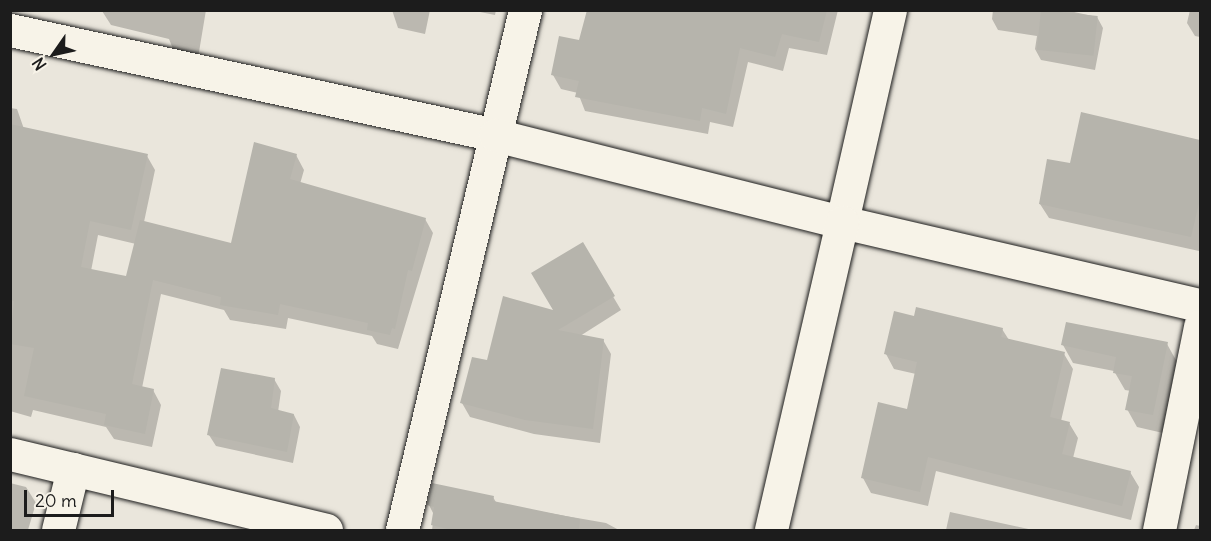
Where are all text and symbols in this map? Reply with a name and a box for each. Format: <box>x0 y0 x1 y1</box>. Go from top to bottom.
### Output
north arrow <box>24 24 84 84</box>
text: N <box>28 54 50 74</box>
scale bar <box>27 478 117 516</box>
text: 20 m <box>35 489 77 512</box>

